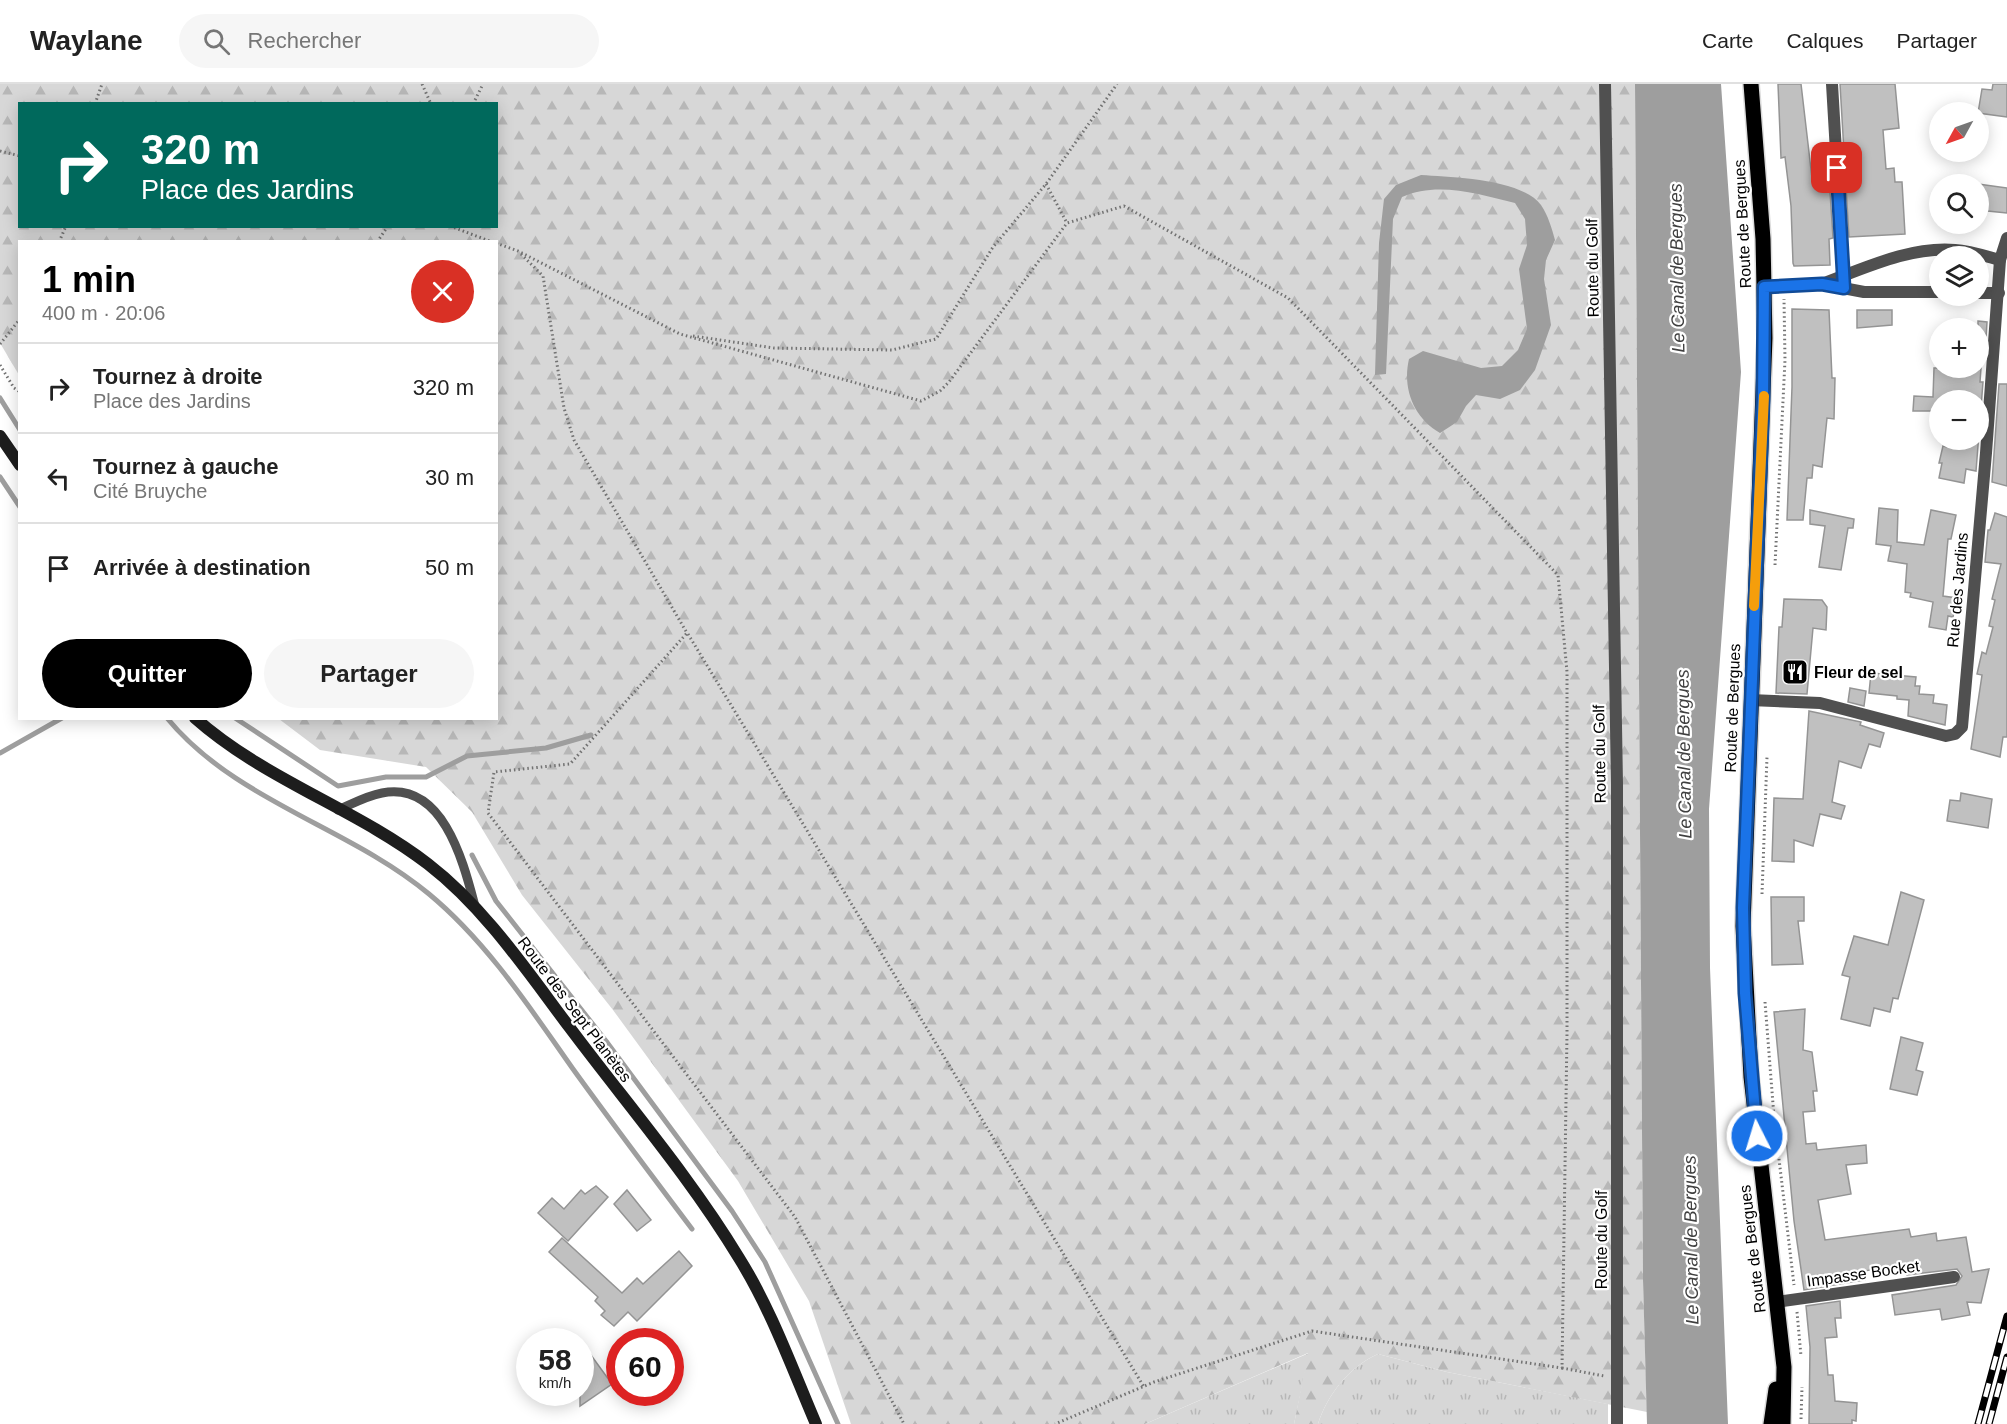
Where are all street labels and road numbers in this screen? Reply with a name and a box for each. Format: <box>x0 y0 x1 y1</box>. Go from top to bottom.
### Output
street label: Route de Bergues <box>1731 159 1754 289</box>
street label: Route du Golf <box>1583 218 1602 317</box>
street label: Rue des Jardins <box>1944 532 1971 648</box>
street label: Route de Bergues <box>1722 643 1743 773</box>
street label: Route du Golf <box>1590 704 1609 803</box>
street label: Route des Sept Planètes <box>515 933 635 1085</box>
street label: Route de Bergues <box>1736 1184 1769 1314</box>
street label: Route du Golf <box>1593 1190 1610 1289</box>
street label: Impasse Bocket <box>1806 1257 1921 1290</box>

